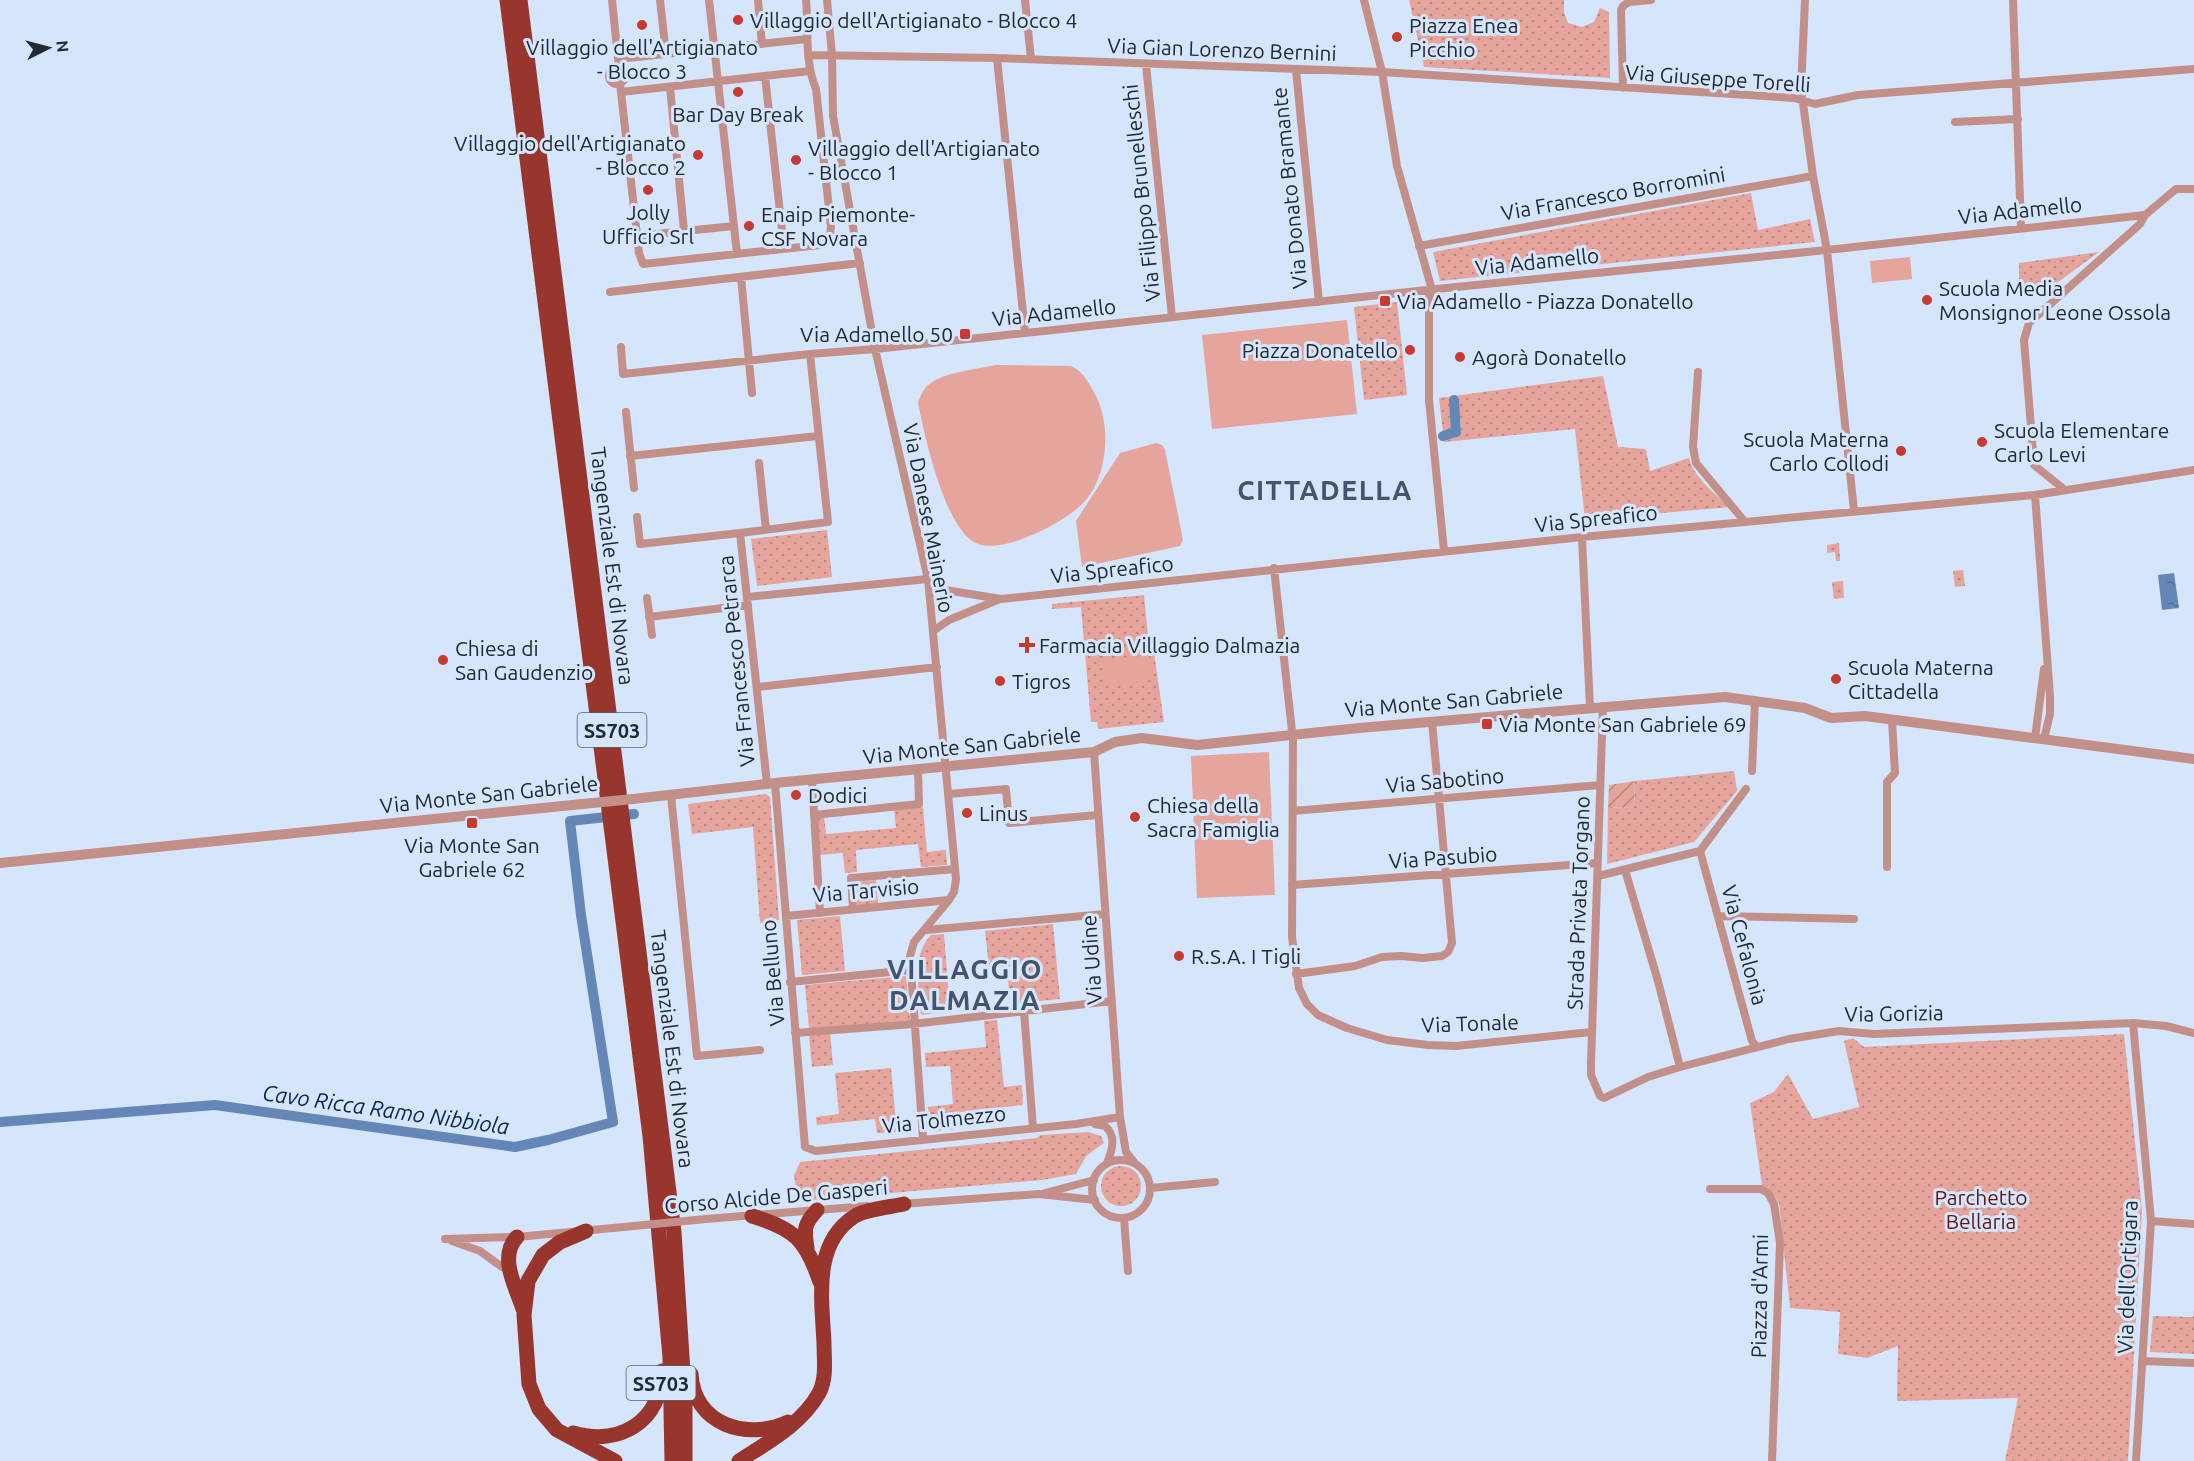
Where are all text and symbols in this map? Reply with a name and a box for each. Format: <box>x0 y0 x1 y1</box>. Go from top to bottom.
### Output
place label: Villaggio dell'Artigianato - Blocco 4 <box>750 8 1077 32</box>
marker: Villaggio dell'Artigianato - Blocco 4 <box>731 13 745 27</box>
place label: Piazza Enea Picchio <box>1409 13 1519 61</box>
north arrow <box>18 18 78 78</box>
marker: Villaggio dell'Artigianato - Blocco 3 <box>635 18 649 32</box>
marker: Piazza Enea Picchio <box>1390 30 1404 44</box>
street label: Via Gian Lorenzo Bernini <box>1107 33 1337 65</box>
place label: Villaggio dell'Artigianato - Blocco 3 <box>526 35 758 83</box>
text: N <box>53 40 72 53</box>
street label: Via Giuseppe Torelli <box>1624 60 1812 96</box>
street label: Via Filippo Brunelleschi <box>1118 83 1164 303</box>
marker: Bar Day Break <box>731 85 745 99</box>
street label: Via Donato Bramante <box>1266 86 1312 290</box>
place label: Bar Day Break <box>672 102 804 126</box>
place label: Villaggio dell'Artigianato - Blocco 2 <box>454 131 686 179</box>
place label: Villaggio dell'Artigianato - Blocco 1 <box>808 136 1040 184</box>
marker: Villaggio dell'Artigianato - Blocco 2 <box>691 148 705 162</box>
marker: Villaggio dell'Artigianato - Blocco 1 <box>789 153 803 167</box>
street label: Via Francesco Borromini <box>1499 161 1727 225</box>
marker: Jolly Ufficio Srl <box>641 183 655 197</box>
street label: Via Adamello <box>1957 192 2083 228</box>
place label: Jolly Ufficio Srl <box>602 200 694 248</box>
place label: Enaip Piemonte- CSF Novara <box>761 202 915 250</box>
marker: Enaip Piemonte- CSF Novara <box>742 219 756 233</box>
street label: Via Adamello <box>1474 243 1600 279</box>
place label: Scuola Media Monsignor Leone Ossola <box>1939 276 2171 324</box>
place label: Via Adamello - Piazza Donatello <box>1397 289 1693 313</box>
marker: Scuola Media Monsignor Leone Ossola <box>1920 293 1934 307</box>
street label: Via Adamello <box>991 294 1117 330</box>
marker: Via Adamello - Piazza Donatello <box>1378 294 1392 308</box>
place label: Via Adamello 50 <box>800 322 953 346</box>
marker: Via Adamello 50 <box>958 327 972 341</box>
place label: Piazza Donatello <box>1242 338 1398 362</box>
marker: Piazza Donatello <box>1403 343 1417 357</box>
place label: Agorà Donatello <box>1472 345 1627 369</box>
marker: Agorà Donatello <box>1453 350 1467 364</box>
place label: Scuola Elementare Carlo Levi <box>1994 418 2169 466</box>
street label: Via Danese Mainerio <box>899 421 959 615</box>
place label: Scuola Materna Carlo Collodi <box>1743 427 1889 475</box>
marker: Scuola Elementare Carlo Levi <box>1975 435 1989 449</box>
marker: Scuola Materna Carlo Collodi <box>1894 444 1908 458</box>
street label: Tangenziale Est di Novara <box>586 445 640 687</box>
district label: CITTADELLA <box>1237 475 1413 505</box>
street label: Via Spreafico <box>1533 500 1659 536</box>
street label: Via Spreafico <box>1049 551 1175 587</box>
street label: Via Francesco Petrarca <box>713 554 759 768</box>
place label: Farmacia Villaggio Dalmazia <box>1039 633 1300 657</box>
place label: Chiesa di San Gaudenzio <box>455 636 593 684</box>
marker: Farmacia Villaggio Dalmazia <box>1020 638 1034 652</box>
marker: Chiesa di San Gaudenzio <box>436 653 450 667</box>
place label: Scuola Materna Cittadella <box>1848 655 1994 703</box>
place label: Tigros <box>1012 669 1071 693</box>
marker: Scuola Materna Cittadella <box>1829 672 1843 686</box>
marker: Tigros <box>993 674 1007 688</box>
street label: Via Monte San Gabriele <box>1344 678 1564 722</box>
place label: Via Monte San Gabriele 69 <box>1499 712 1747 736</box>
road number: SS703 <box>578 713 646 747</box>
marker: Via Monte San Gabriele 69 <box>1480 717 1494 731</box>
street label: Via Monte San Gabriele <box>862 722 1082 768</box>
street label: Via Sabotino <box>1385 763 1505 797</box>
street label: Via Monte San Gabriele <box>379 771 599 817</box>
place label: Dodici <box>808 783 867 807</box>
marker: Dodici <box>789 788 803 802</box>
place label: Chiesa della Sacra Famiglia <box>1147 793 1280 841</box>
street label: Strada Privata Torgano <box>1562 795 1594 1011</box>
place label: Linus <box>979 801 1028 825</box>
marker: Linus <box>960 806 974 820</box>
marker: Chiesa della Sacra Famiglia <box>1128 810 1142 824</box>
marker: Via Monte San Gabriele 62 <box>465 816 479 830</box>
place label: Via Monte San Gabriele 62 <box>404 833 540 881</box>
street label: Via Pasubio <box>1388 841 1498 873</box>
street label: Via Tarvisio <box>812 873 920 907</box>
street label: Via Cefalonia <box>1717 882 1773 1008</box>
street label: Via Udine <box>1076 914 1106 1006</box>
street label: Via Belluno <box>755 919 789 1027</box>
street label: Tangenziale Est di Novara <box>646 928 700 1170</box>
place label: R.S.A. I Tigli <box>1191 944 1301 968</box>
marker: R.S.A. I Tigli <box>1172 949 1186 963</box>
district label: VILLAGGIO DALMAZIA <box>887 954 1043 1015</box>
street label: Via Gorizia <box>1844 1000 1944 1026</box>
street label: Via Tonale <box>1421 1009 1519 1037</box>
water label: Cavo Ricca Ramo Nibbiola <box>261 1079 511 1139</box>
street label: Via Tolmezzo <box>881 1101 1007 1137</box>
street label: Corso Alcide De Gasperi <box>663 1174 889 1218</box>
park label: Parchetto Bellaria <box>1934 1185 2028 1233</box>
street label: Via dell'Ortigara <box>2112 1200 2142 1354</box>
street label: Piazza d'Armi <box>1746 1234 1772 1358</box>
road number: SS703 <box>626 1366 696 1400</box>

